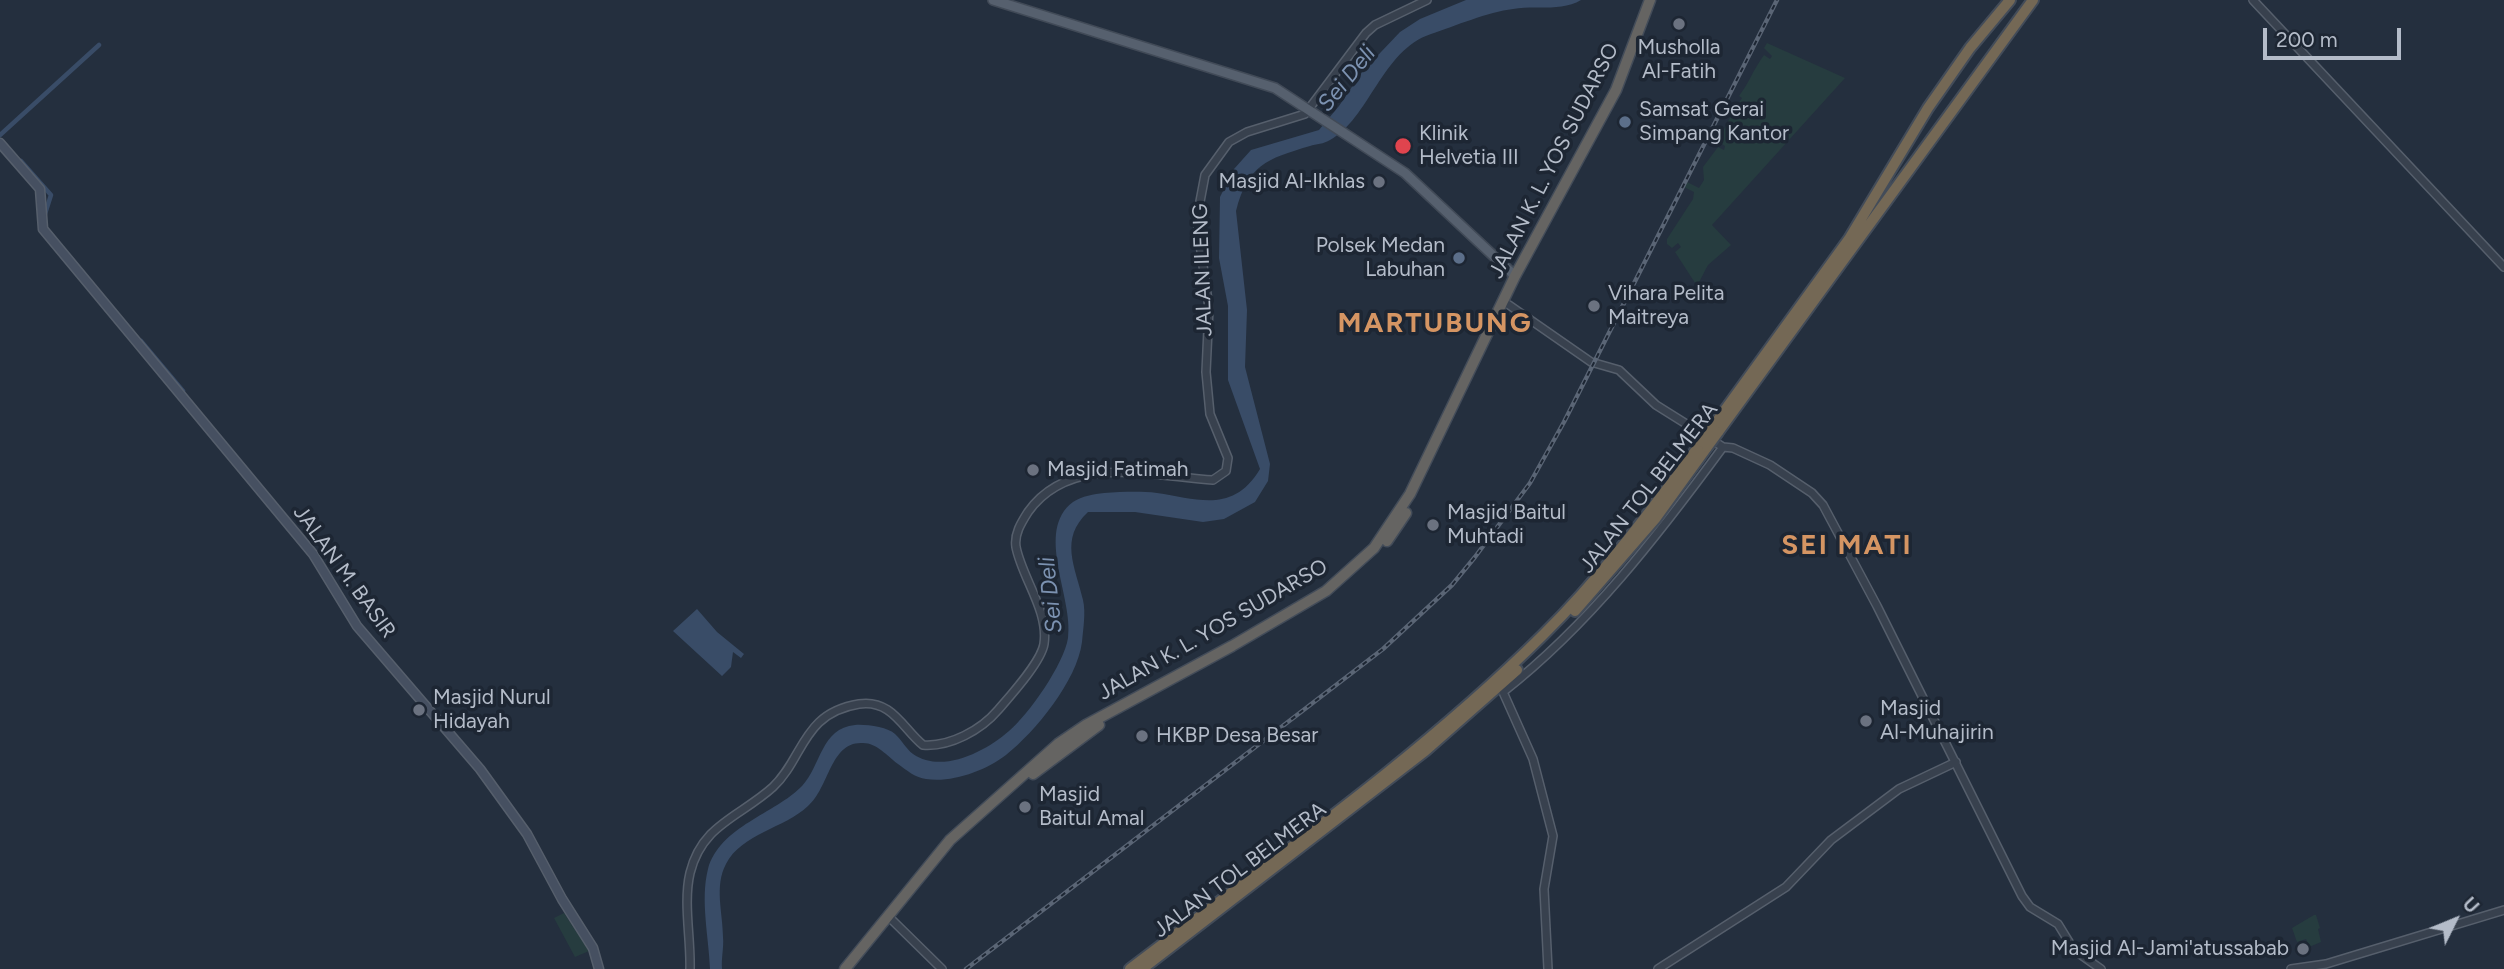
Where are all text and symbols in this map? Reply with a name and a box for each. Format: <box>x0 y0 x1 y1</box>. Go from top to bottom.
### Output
scale bar <box>2266 14 2404 58</box>
marker: Musholla Al-Fatih <box>1671 16 1687 32</box>
text: 200 m <box>2276 27 2338 52</box>
place label: Musholla Al-Fatih <box>1637 35 1721 85</box>
street label: JALAN K. L. YOS SUDARSO <box>1484 39 1624 283</box>
water label: Sei Deli <box>1312 41 1382 117</box>
place label: Samsat Gerai Simpang Kantor <box>1639 97 1789 147</box>
marker: Samsat Gerai Simpang Kantor <box>1617 114 1633 130</box>
place label: Klinik Helvetia III <box>1419 121 1519 171</box>
marker: Klinik Helvetia III <box>1393 136 1413 156</box>
place label: Masjid Al-Ikhlas <box>1218 169 1365 195</box>
marker: Masjid Al-Ikhlas <box>1371 174 1387 190</box>
street label: JALAN ILENG <box>1188 203 1218 337</box>
place label: Polsek Medan Labuhan <box>1316 233 1445 283</box>
marker: Polsek Medan Labuhan <box>1451 250 1467 266</box>
place label: Vihara Pelita Maitreya <box>1608 281 1724 331</box>
marker: Vihara Pelita Maitreya <box>1586 298 1602 314</box>
district label: MARTUBUNG <box>1339 307 1531 341</box>
street label: JALAN TOL BELMERA <box>1575 398 1723 578</box>
place label: Masjid Fatimah <box>1047 457 1188 483</box>
marker: Masjid Fatimah <box>1025 462 1041 478</box>
place label: Masjid Baitul Muhtadi <box>1447 500 1566 550</box>
street label: JALAN M. BASIR <box>287 501 401 643</box>
marker: Masjid Baitul Muhtadi <box>1425 517 1441 533</box>
district label: SEI MATI <box>1782 529 1912 563</box>
street label: JALAN K. L. YOS SUDARSO <box>1094 554 1332 706</box>
water label: Sei Deli <box>1033 555 1069 635</box>
place label: Masjid Nurul Hidayah <box>433 685 551 735</box>
place label: Masjid Al-Muhajirin <box>1880 696 1994 746</box>
marker: Masjid Nurul Hidayah <box>411 702 427 718</box>
marker: Masjid Al-Muhajirin <box>1858 713 1874 729</box>
place label: HKBP Desa Besar <box>1156 723 1318 749</box>
marker: HKBP Desa Besar <box>1134 728 1150 744</box>
place label: Masjid Baitul Amal <box>1039 782 1144 832</box>
street label: JALAN TOL BELMERA <box>1149 797 1331 943</box>
marker: Masjid Baitul Amal <box>1017 799 1033 815</box>
north arrow <box>2420 885 2490 955</box>
text: U <box>2458 893 2484 918</box>
place label: Masjid Al-Jami'atussabab <box>2051 936 2289 962</box>
marker: Masjid Al-Jami'atussabab <box>2295 941 2311 957</box>

